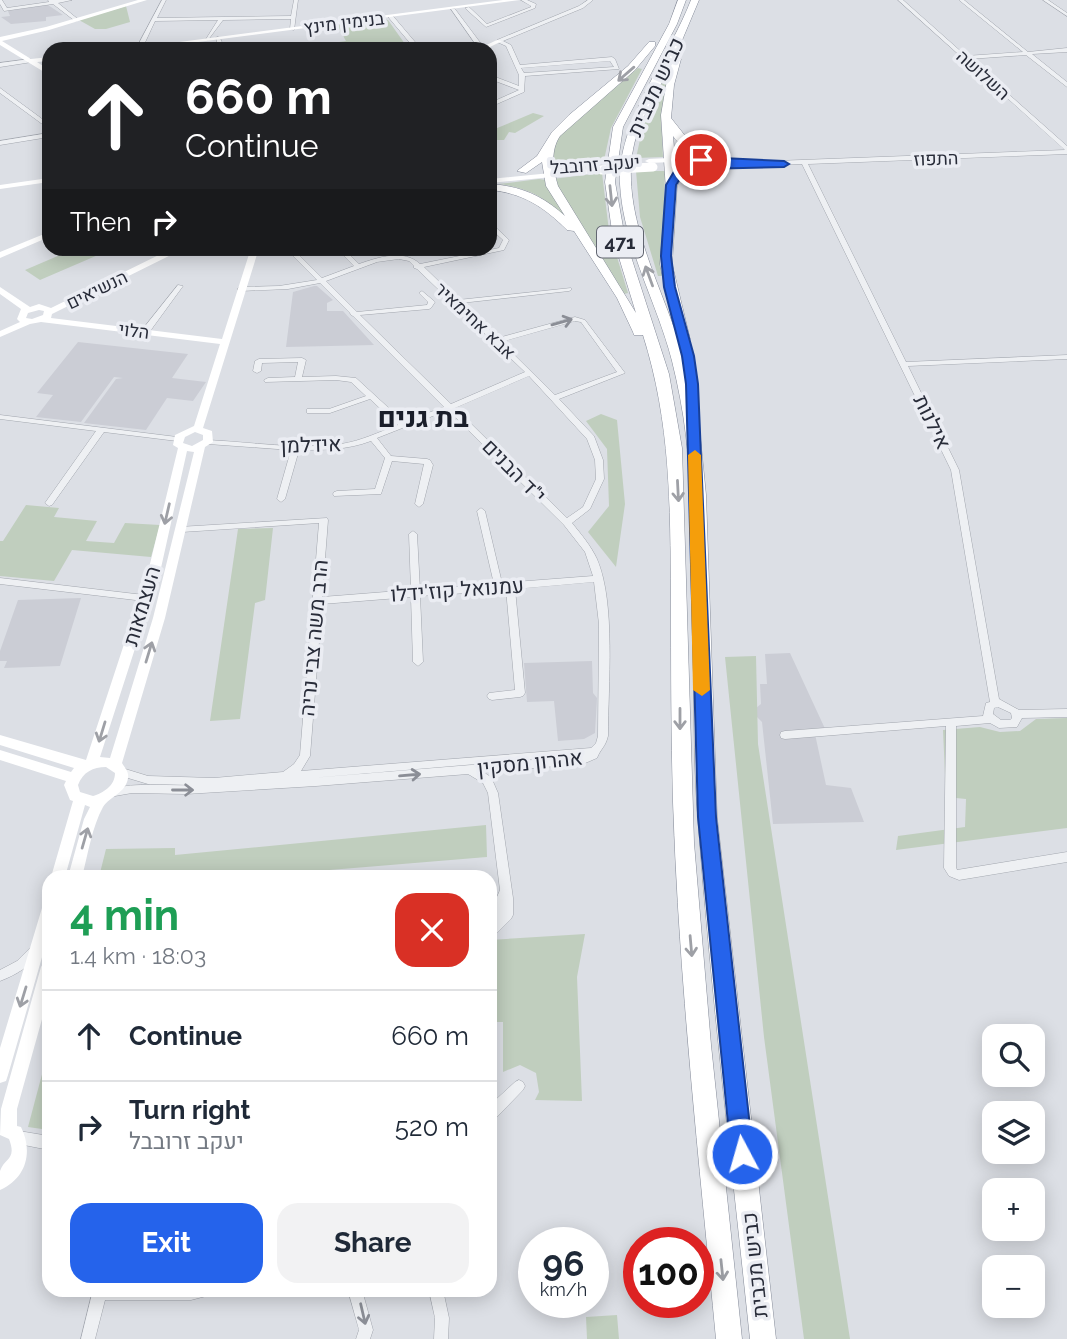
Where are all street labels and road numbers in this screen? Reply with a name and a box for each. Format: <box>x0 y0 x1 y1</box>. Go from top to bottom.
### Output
street label: בנימין מינץ <box>302 7 386 38</box>
street label: כביש מכבית <box>622 34 689 140</box>
street label: השלושה <box>952 45 1014 104</box>
street label: התפוז <box>913 147 959 170</box>
street label: יעקב זרובבל <box>549 151 641 178</box>
road number: 471 <box>597 226 643 258</box>
street label: הנשיאים <box>63 266 131 313</box>
street label: אבא אחימאיר <box>431 278 520 363</box>
street label: הלוי <box>118 318 151 343</box>
street label: אילנות <box>909 390 956 453</box>
street label: אידלמן <box>280 431 342 458</box>
street label: י"ד הבנים <box>477 434 551 508</box>
street label: הרב משה צבי נריה <box>294 558 333 718</box>
street label: העצמאות <box>118 563 165 649</box>
street label: עמנואל קוז'ידלו <box>389 572 525 607</box>
street label: אהרון מסקין <box>476 745 584 780</box>
street label: כביש מכבית <box>737 1211 772 1319</box>

